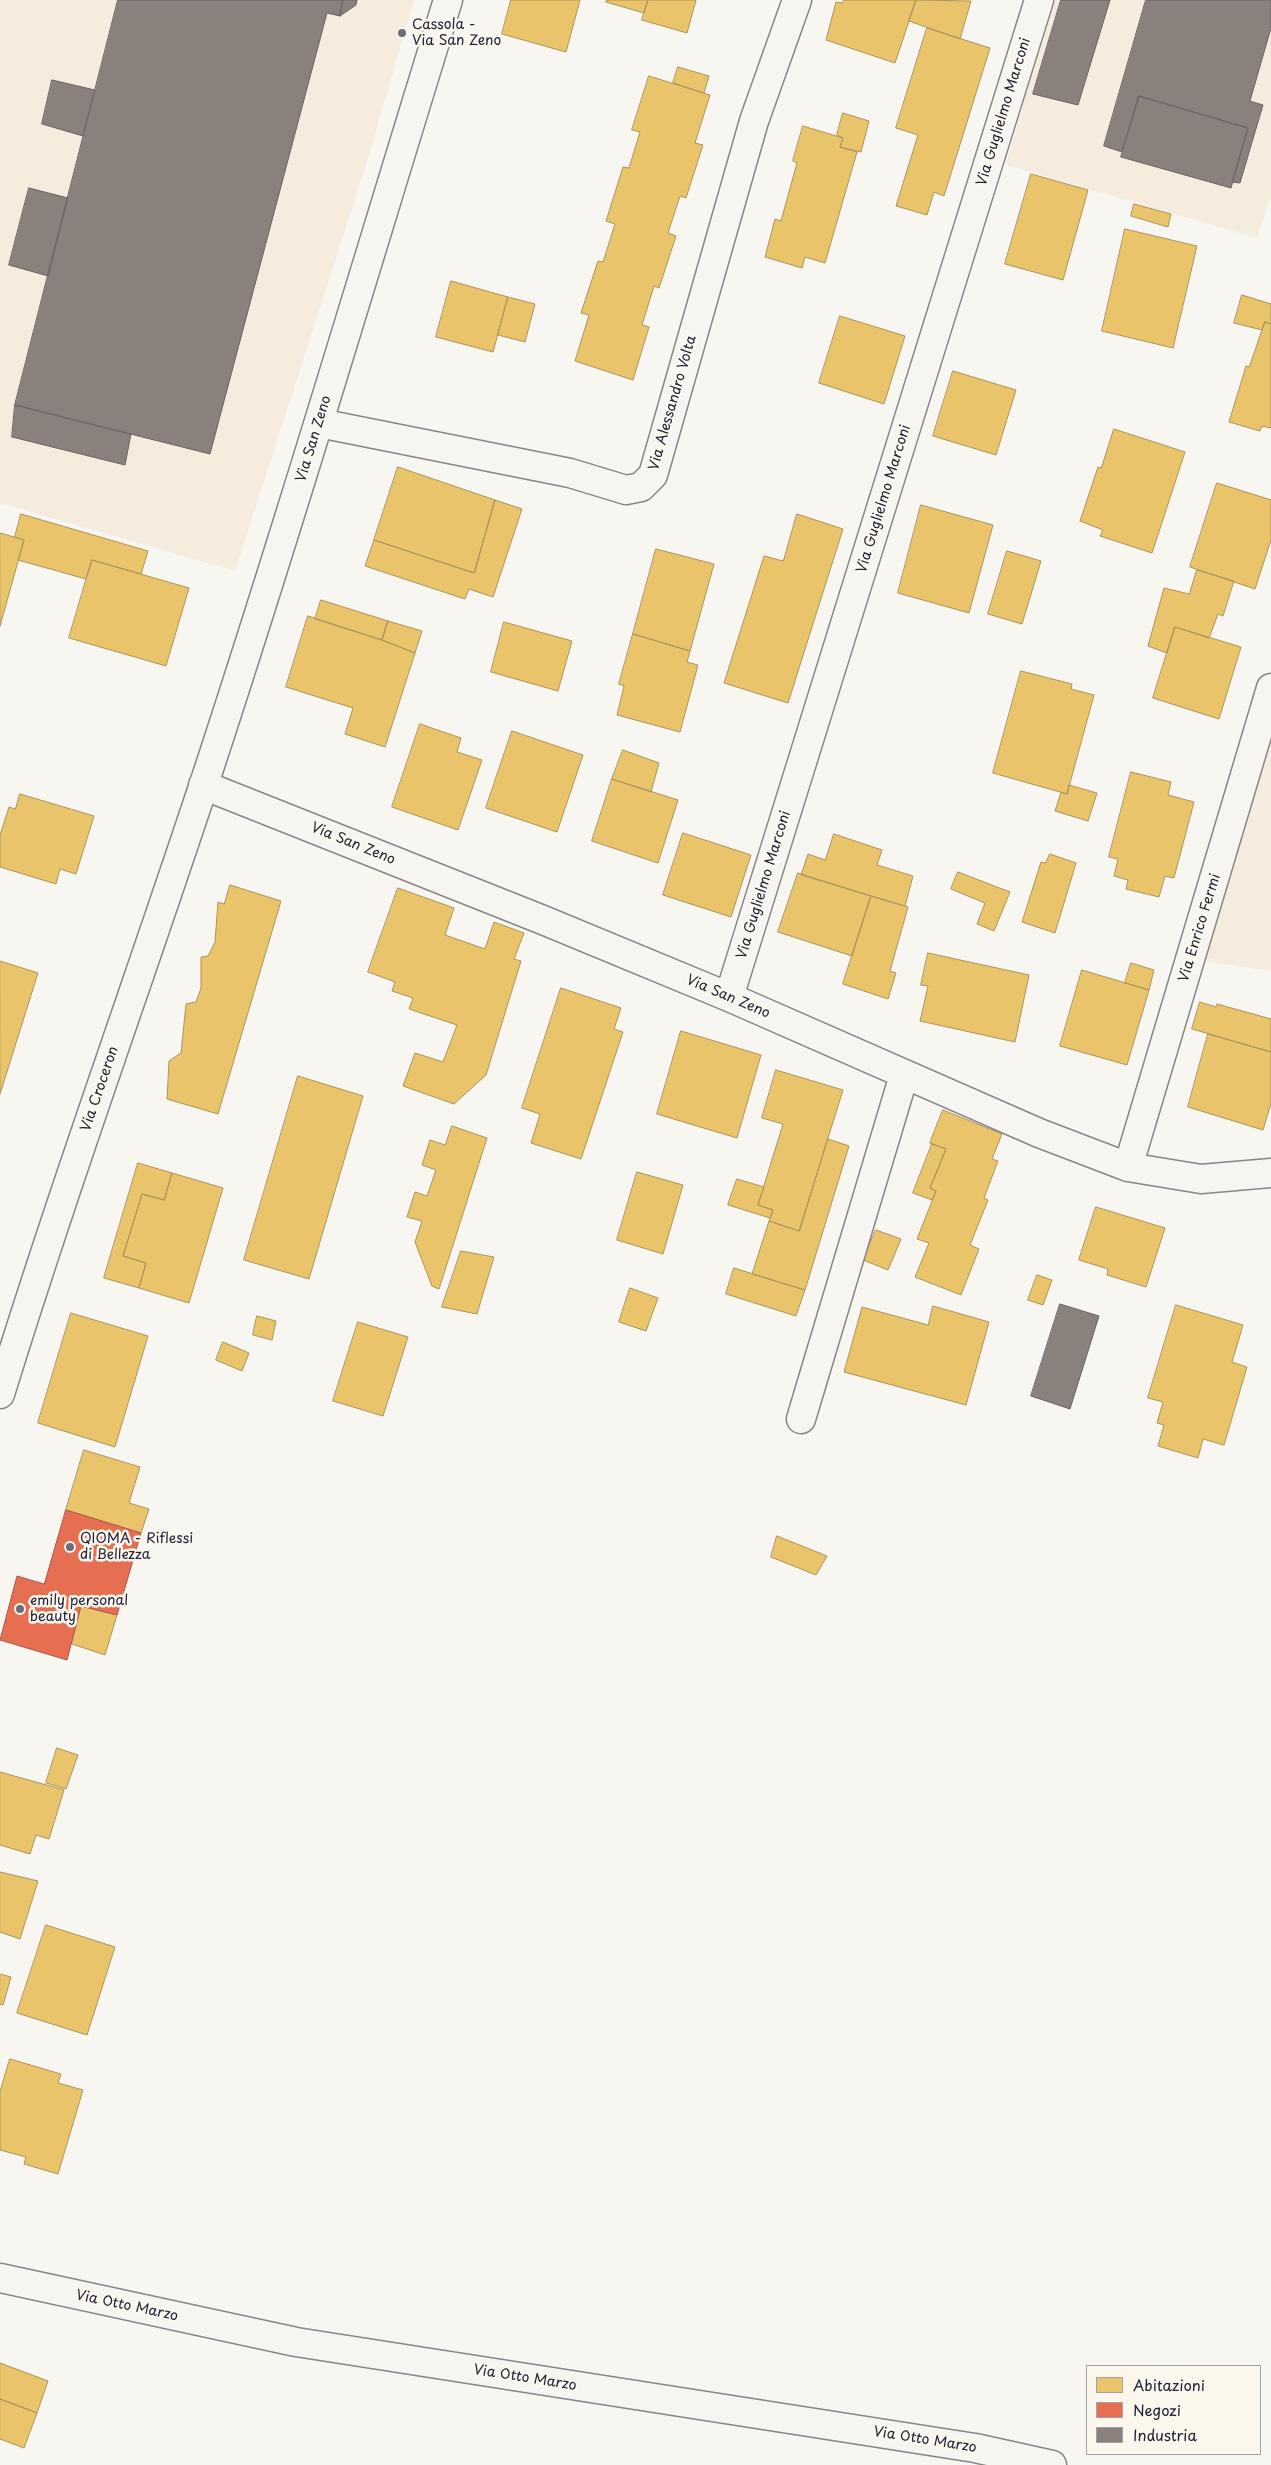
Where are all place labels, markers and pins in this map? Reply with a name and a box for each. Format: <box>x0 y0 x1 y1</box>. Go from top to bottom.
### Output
place label: Cassola - Via San Zeno <box>412 17 501 49</box>
marker: Cassola - Via San Zeno <box>396 27 408 39</box>
place label: QIOMA - Riflessi di Bellezza <box>80 1531 193 1564</box>
marker: QIOMA - Riflessi di Bellezza <box>64 1541 76 1553</box>
place label: emily personal beauty <box>30 1593 128 1625</box>
marker: emily personal beauty <box>14 1603 26 1615</box>

